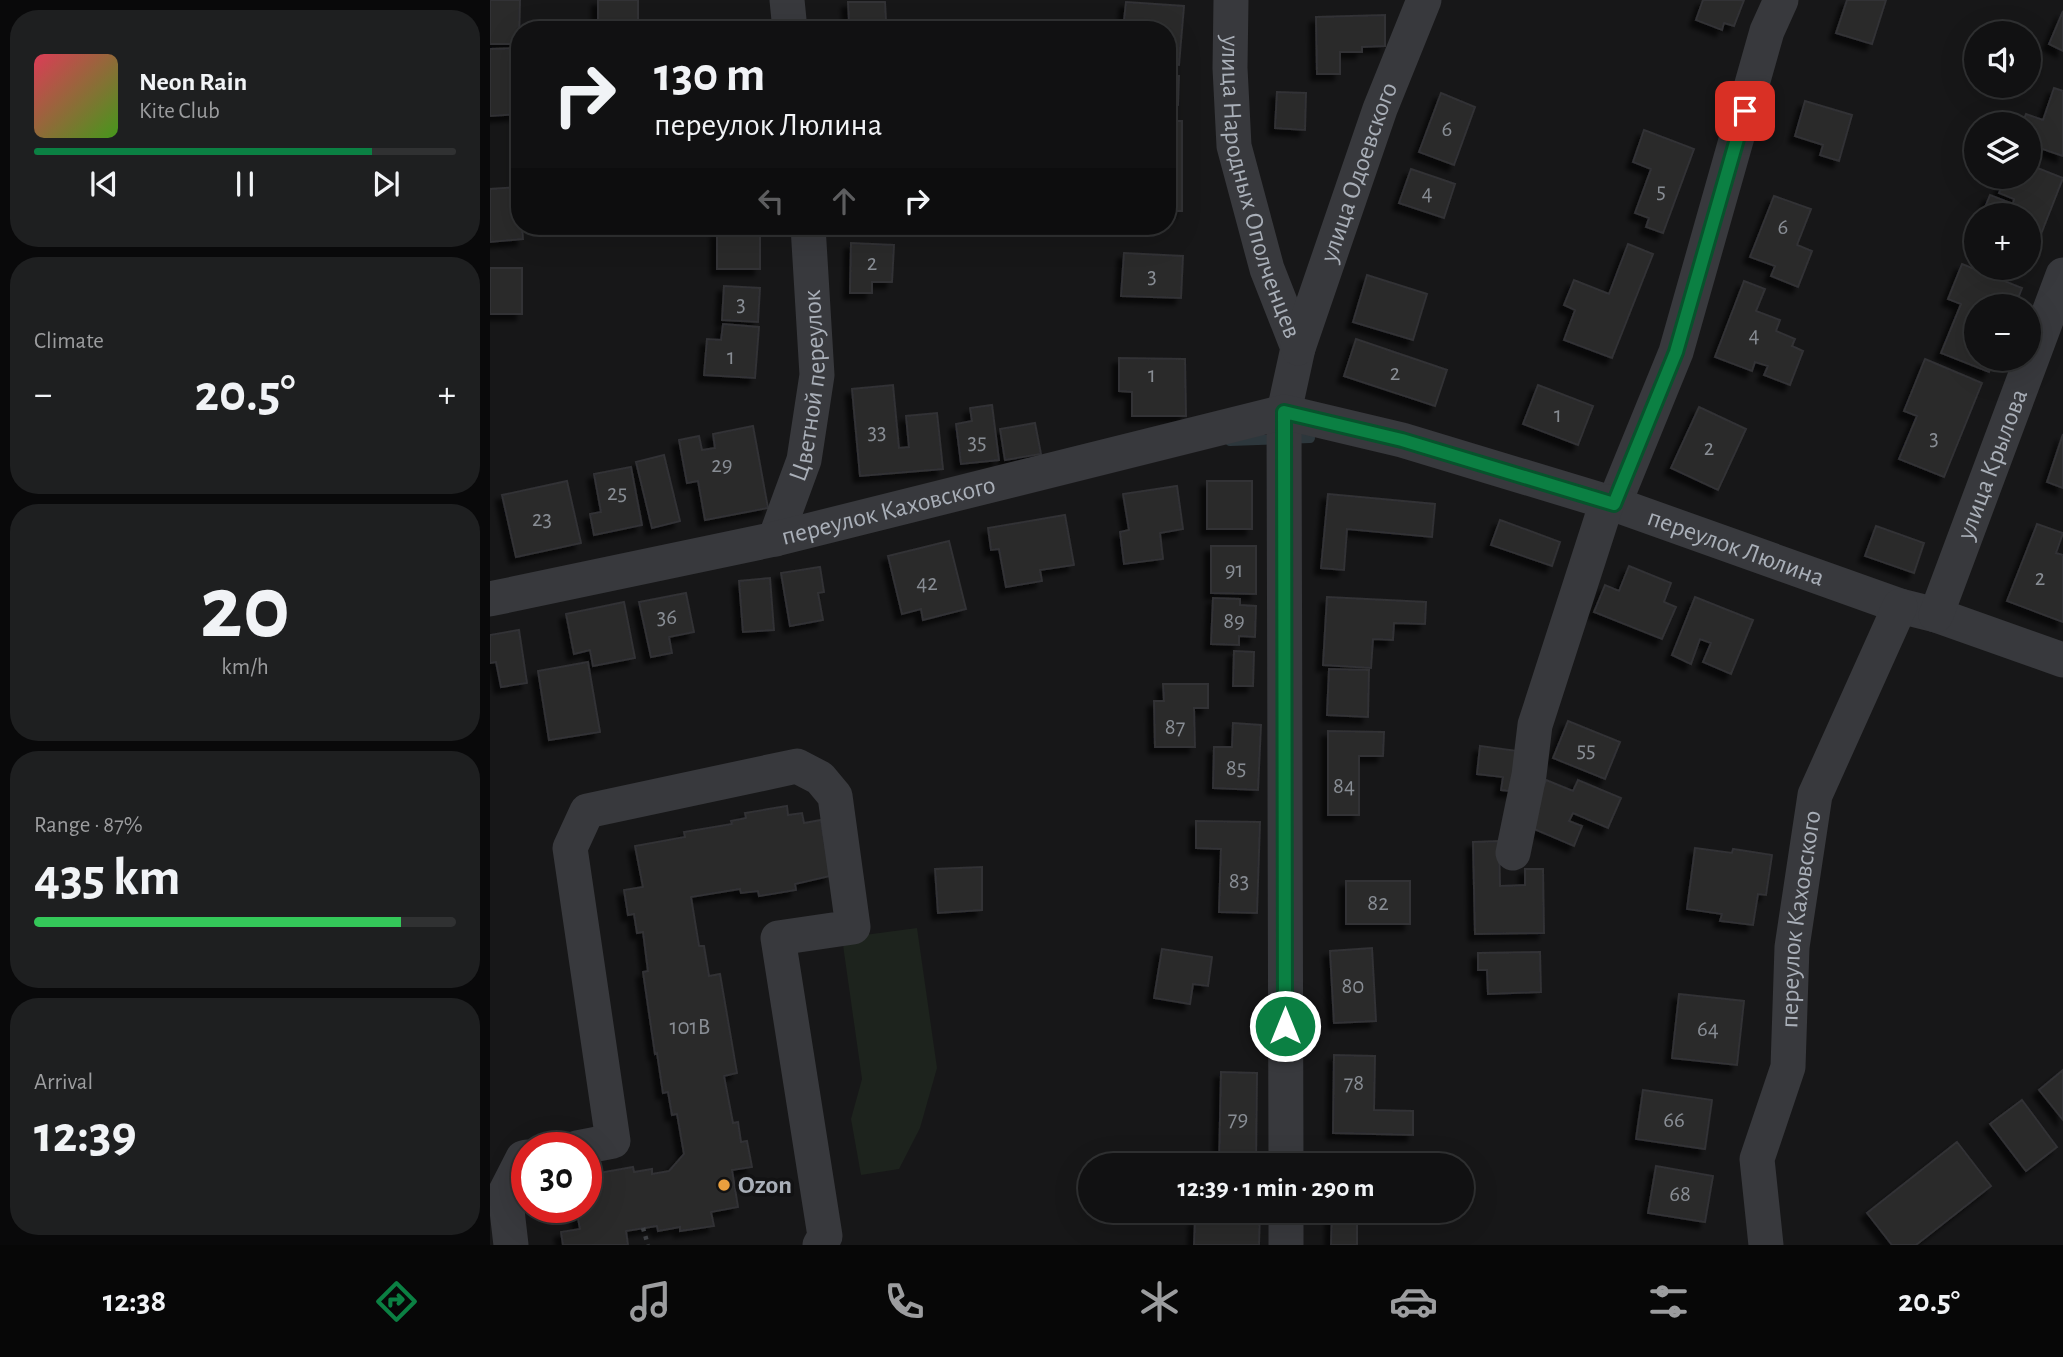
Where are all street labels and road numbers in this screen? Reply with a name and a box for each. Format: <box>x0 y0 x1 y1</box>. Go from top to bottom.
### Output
street label: улица Народных Ополченцев <box>1217 34 1306 342</box>
street label: улица Одоевского <box>1315 79 1402 266</box>
street label: Цветной переулок <box>784 289 830 485</box>
street label: улица Крылова <box>1952 385 2032 544</box>
street label: переулок Каховского <box>779 472 998 550</box>
street label: переулок Люлина <box>1644 504 1828 591</box>
street label: переулок Каховского <box>1776 809 1826 1029</box>

